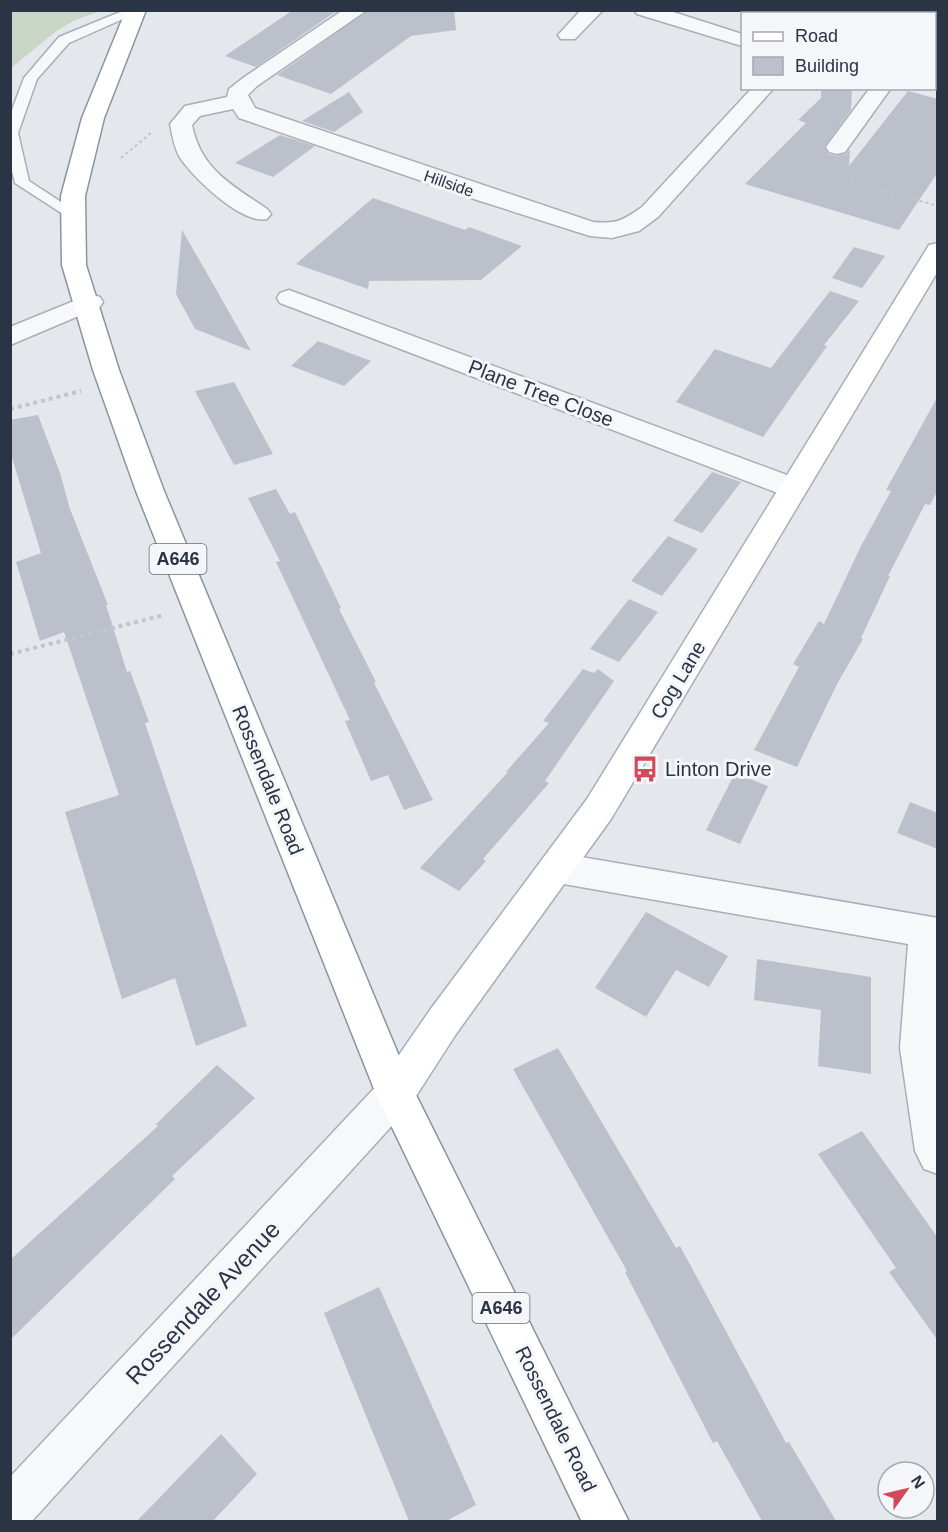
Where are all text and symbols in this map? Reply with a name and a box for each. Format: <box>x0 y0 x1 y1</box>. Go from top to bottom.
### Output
legend <box>741 12 936 90</box>
text: Road <box>795 26 838 46</box>
text: Building <box>795 56 859 76</box>
street label: Hillside <box>422 167 476 200</box>
street label: Plane Tree Close <box>465 355 617 431</box>
road number: A646 <box>150 544 207 574</box>
street label: Cog Lane <box>646 637 710 723</box>
street label: Rossendale Road <box>228 702 308 858</box>
bus stop icon: Linton Drive <box>630 754 660 784</box>
place label: Linton Drive <box>665 758 772 780</box>
street label: Rossendale Avenue <box>120 1216 285 1390</box>
road number: A646 <box>472 1293 530 1323</box>
street label: Rossendale Road <box>511 1343 601 1495</box>
north arrow <box>876 1460 936 1520</box>
text: N <box>908 1472 928 1491</box>

